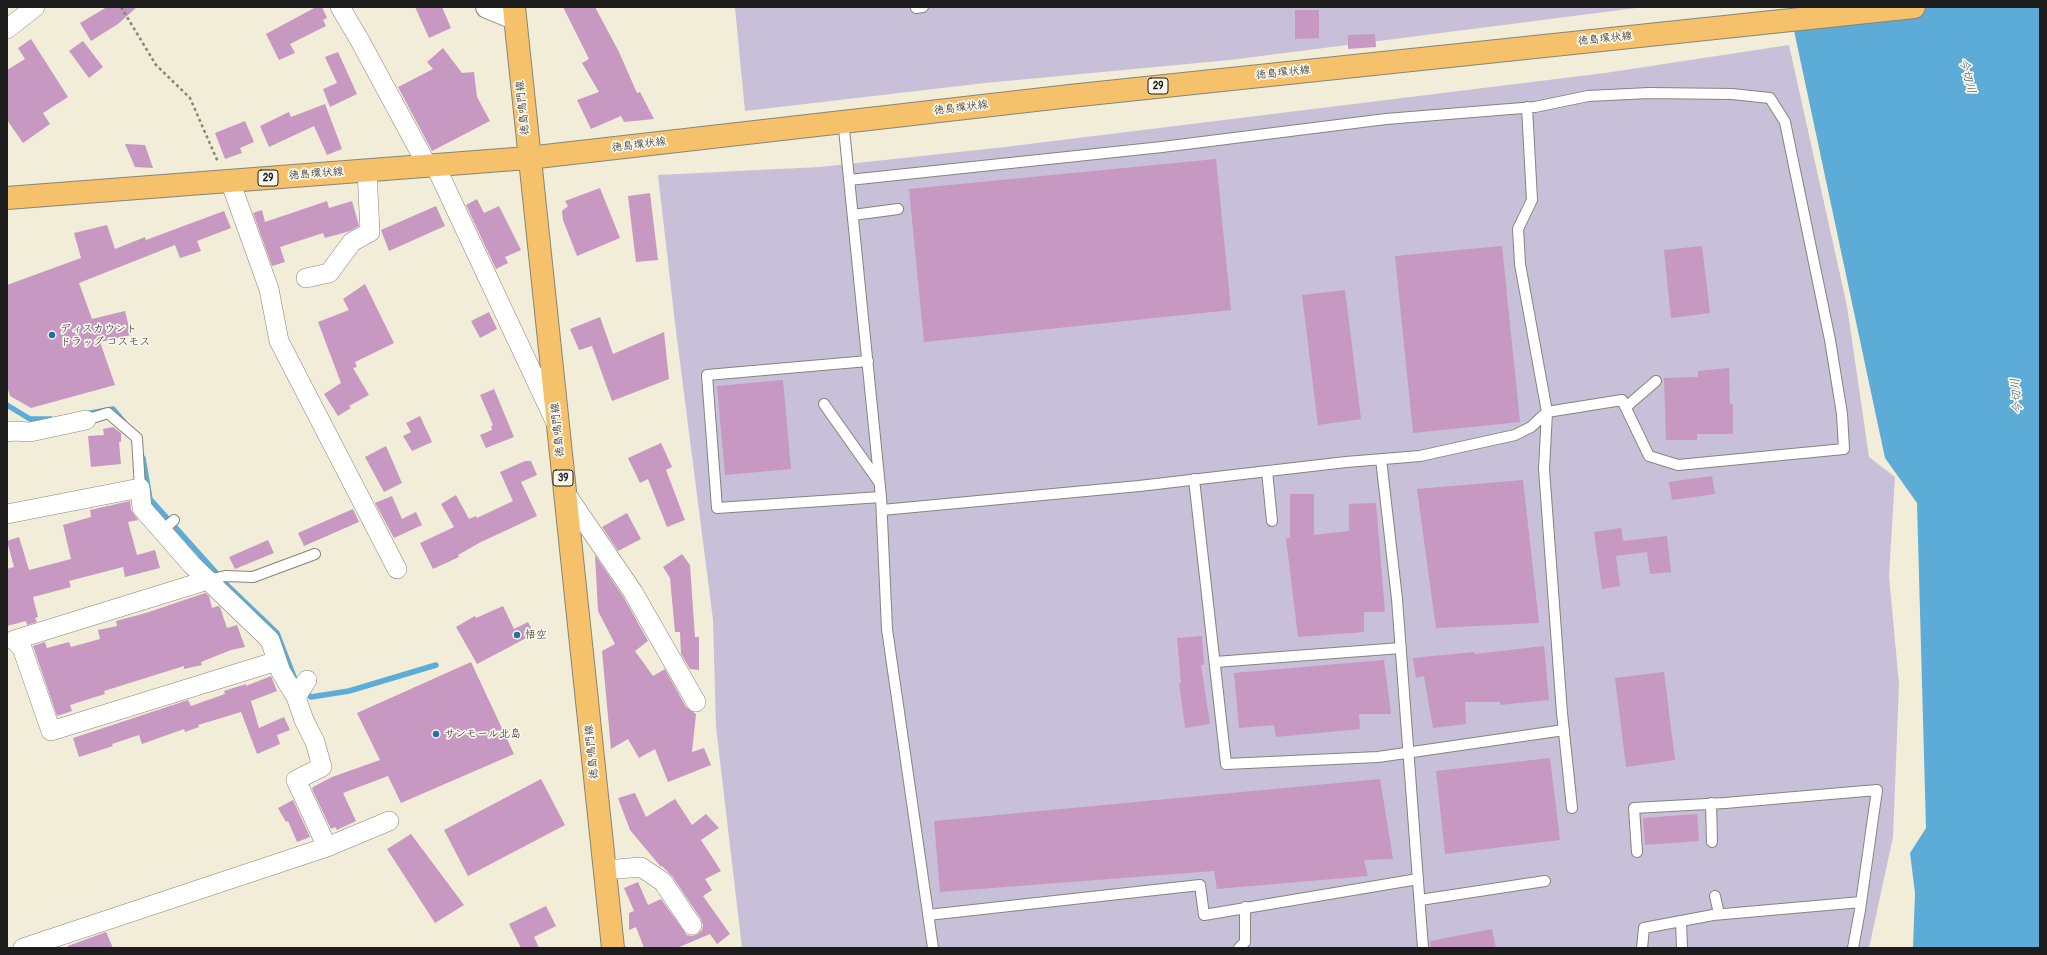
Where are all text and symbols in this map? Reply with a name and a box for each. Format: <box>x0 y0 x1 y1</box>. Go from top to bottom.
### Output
street label: 徳島環状線 <box>1577 30 1633 48</box>
water label: 今切川 <box>1956 57 1978 95</box>
street label: 徳島環状線 <box>1255 64 1311 82</box>
road number: 29 <box>1148 78 1168 94</box>
street label: 徳島鳴門線 <box>514 80 532 136</box>
street label: 徳島環状線 <box>933 98 989 118</box>
street label: 徳島環状線 <box>611 135 667 155</box>
street label: 徳島環状線 <box>288 165 344 183</box>
road number: 29 <box>258 170 278 186</box>
place label: ディスカウント ドラッグ コスモス <box>60 322 150 348</box>
marker: ディスカウント ドラッグ コスモス <box>47 330 57 340</box>
water label: 今切川 <box>2008 377 2026 415</box>
street label: 徳島鳴門線 <box>549 402 567 458</box>
road number: 39 <box>553 470 573 486</box>
place label: 悟空 <box>525 628 547 642</box>
marker: 悟空 <box>512 630 522 640</box>
street label: 徳島鳴門線 <box>583 724 601 780</box>
place label: サンモール北島 <box>444 727 521 741</box>
marker: サンモール北島 <box>431 729 441 739</box>

